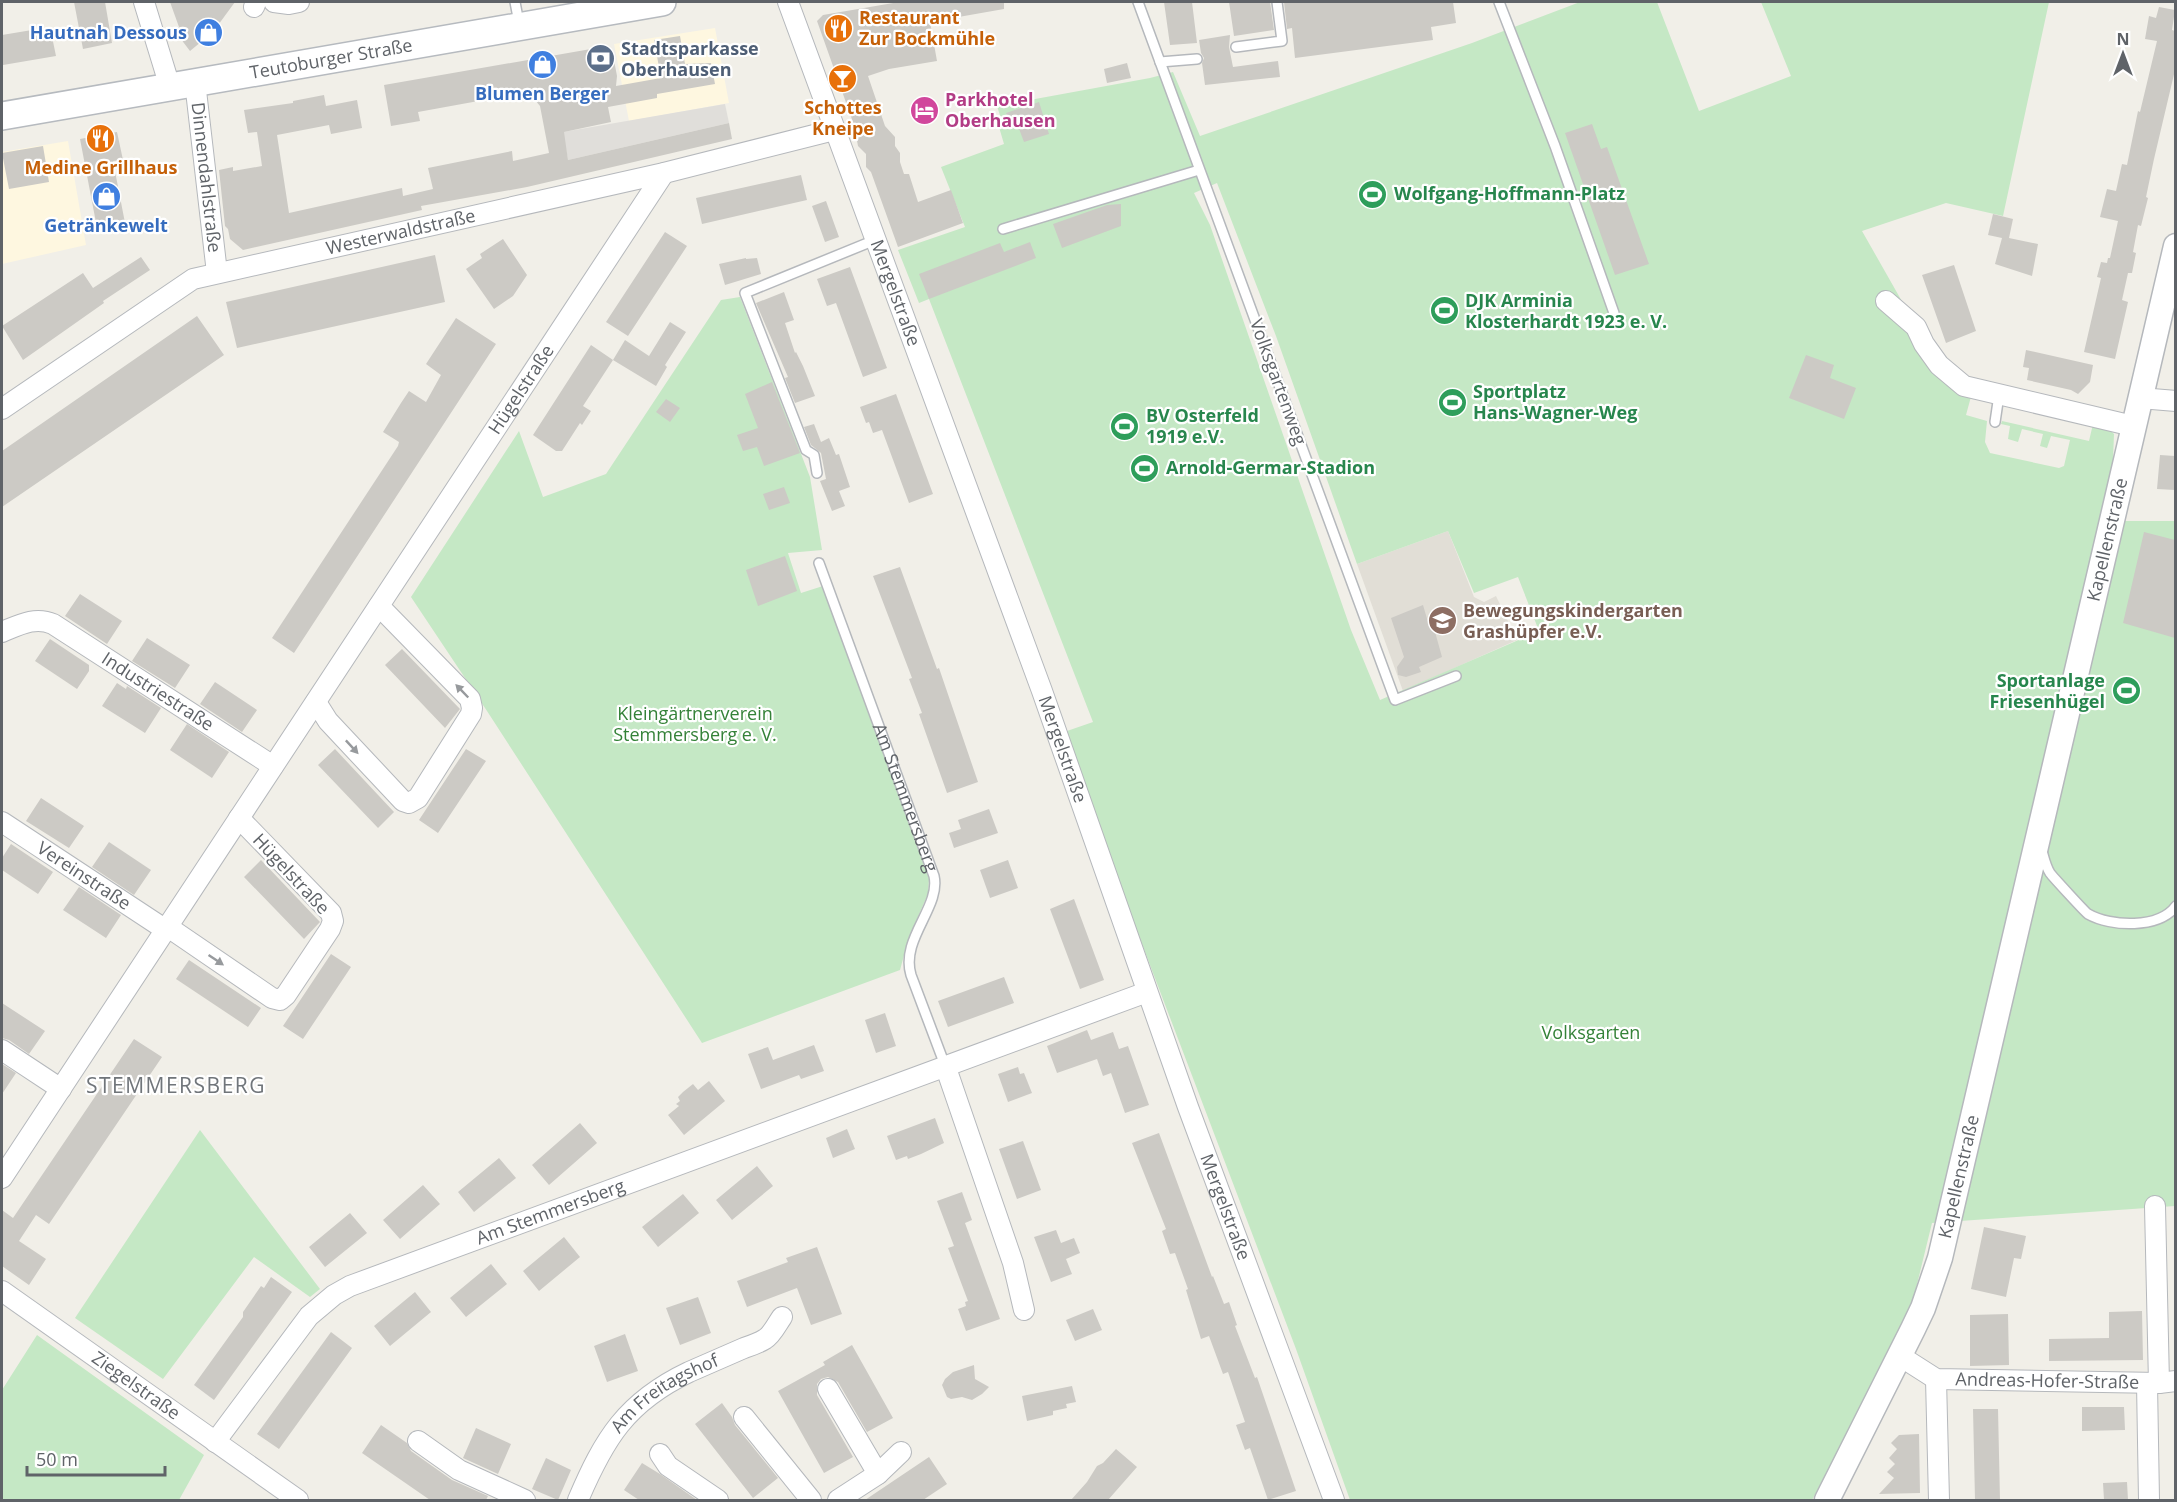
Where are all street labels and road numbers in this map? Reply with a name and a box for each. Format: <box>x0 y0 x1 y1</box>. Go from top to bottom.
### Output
street label: Teutoburger Straße <box>248 32 414 84</box>
street label: Dinnendahlstraße <box>186 101 228 254</box>
street label: Westerwaldstraße <box>324 203 478 260</box>
street label: Mergelstraße <box>866 236 927 349</box>
street label: Volksgartenweg <box>1245 315 1313 448</box>
street label: Hügelstraße <box>482 340 559 438</box>
street label: Kapellenstraße <box>2081 475 2133 604</box>
street label: Industriestraße <box>98 646 219 736</box>
street label: Mergelstraße <box>1034 692 1093 806</box>
street label: Am Stemmersberg <box>868 720 945 875</box>
street label: Hügelstraße <box>248 828 335 919</box>
street label: Vereinstraße <box>33 835 136 915</box>
street label: Kapellenstraße <box>1932 1112 1984 1241</box>
street label: Mergelstraße <box>1195 1150 1257 1263</box>
street label: Am Stemmersberg <box>473 1173 628 1249</box>
street label: Ziegelstraße <box>88 1345 186 1424</box>
street label: Am Freitagshof <box>604 1347 723 1437</box>
street label: Andreas-Hofer-Straße <box>1955 1366 2139 1394</box>

